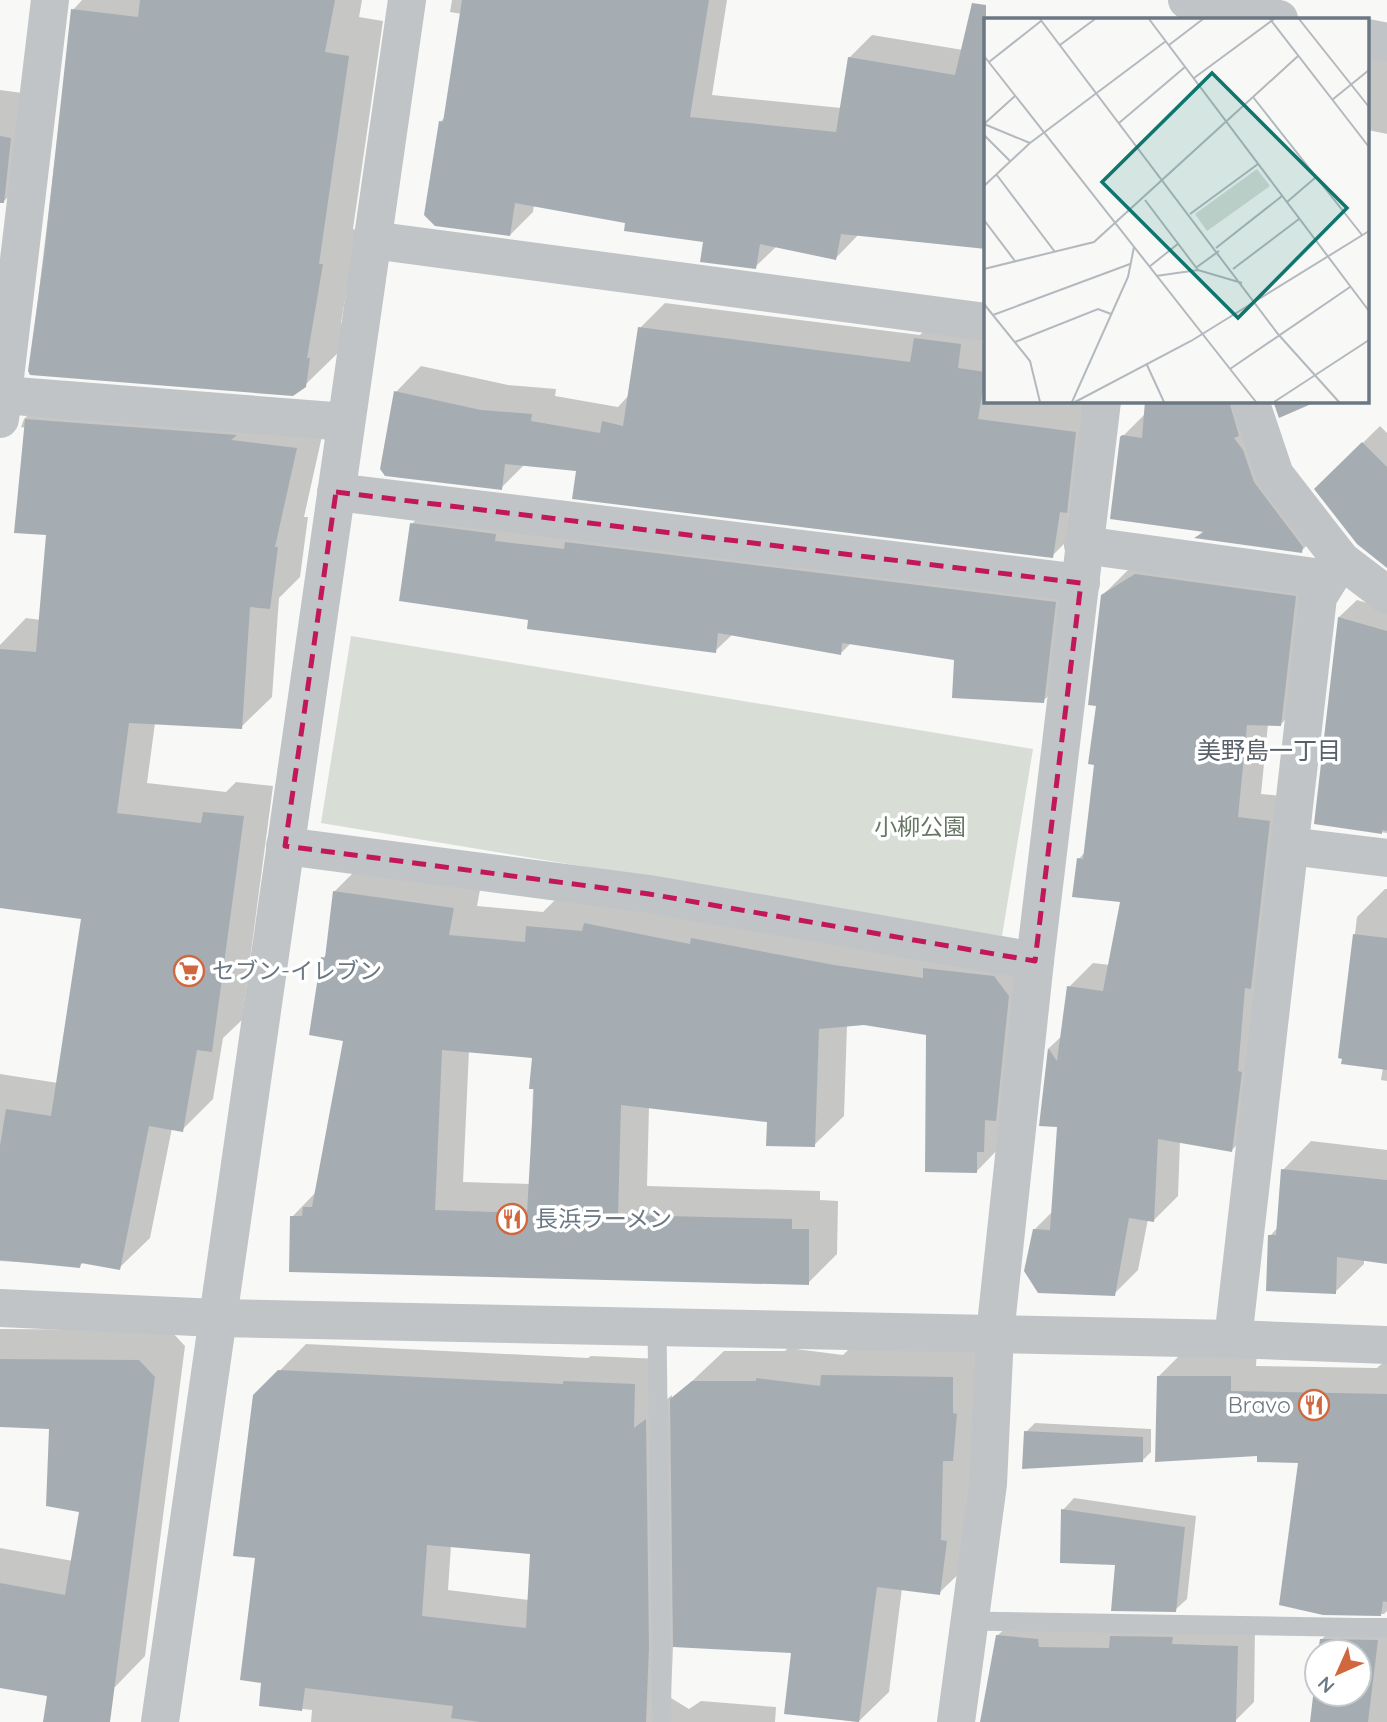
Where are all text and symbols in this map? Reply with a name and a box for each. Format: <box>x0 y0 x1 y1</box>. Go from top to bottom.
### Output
inset map <box>984 18 1370 402</box>
district label: 美野島一丁目 <box>1197 735 1341 765</box>
park label: 小柳公園 <box>874 812 966 841</box>
supermarket icon: セブン-イレブン <box>172 954 206 988</box>
place label: セブン-イレブン <box>212 956 382 985</box>
restaurant icon: 長浜ラーメン <box>495 1202 529 1236</box>
place label: 長浜ラーメン <box>535 1204 672 1233</box>
restaurant icon: Bravo <box>1297 1388 1331 1422</box>
place label: Bravo <box>1228 1390 1291 1419</box>
north arrow <box>1303 1638 1373 1708</box>
text: N <box>1313 1672 1339 1698</box>

